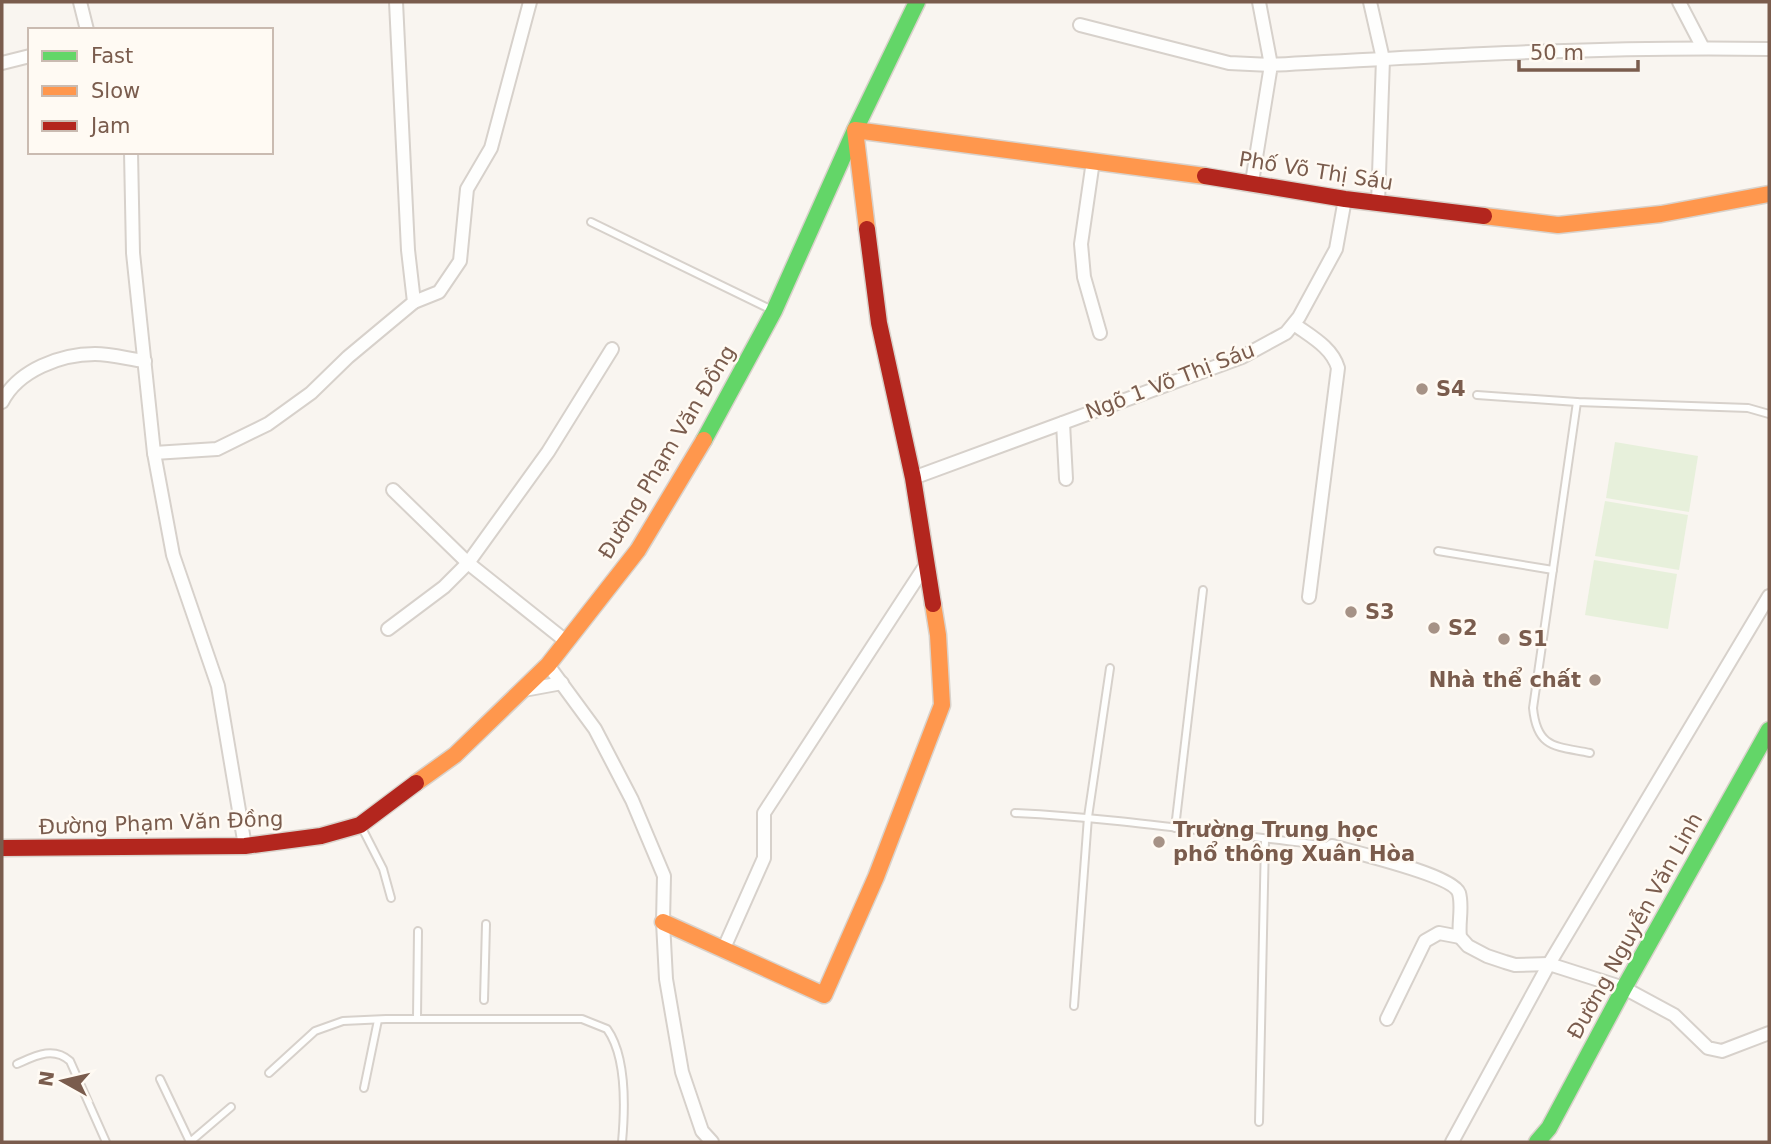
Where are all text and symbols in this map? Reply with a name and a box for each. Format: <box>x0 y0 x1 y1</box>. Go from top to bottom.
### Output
legend <box>28 28 273 154</box>
scale bar <box>1519 28 1638 72</box>
text: 50 m <box>1530 41 1584 65</box>
text: Fast <box>91 44 133 68</box>
text: Slow <box>91 79 140 103</box>
text: Jam <box>89 114 131 138</box>
street label: Phố Võ Thị Sáu <box>1237 147 1395 195</box>
street label: Ngõ 1 Võ Thị Sáu <box>1082 338 1258 424</box>
street label: Đường Phạm Văn Đồng <box>594 341 740 563</box>
place label: S4 <box>1436 377 1466 401</box>
marker: S4 <box>1414 381 1430 397</box>
place label: S3 <box>1365 600 1395 624</box>
marker: S3 <box>1343 604 1359 620</box>
place label: S2 <box>1448 616 1478 640</box>
marker: S2 <box>1426 620 1442 636</box>
place label: S1 <box>1518 627 1548 651</box>
marker: S1 <box>1496 631 1512 647</box>
place label: Nhà thể chất <box>1429 667 1581 692</box>
marker: Nhà thể chất <box>1587 672 1603 688</box>
street label: Đường Phạm Văn Đồng <box>38 807 284 839</box>
street label: Đường Nguyễn Văn Linh <box>1562 808 1707 1043</box>
place label: Trường Trung học phổ thông Xuân Hòa <box>1173 818 1415 866</box>
marker: Trường Trung học phổ thông Xuân Hòa <box>1151 834 1167 850</box>
north arrow <box>28 1046 98 1116</box>
text: N <box>34 1069 58 1088</box>

